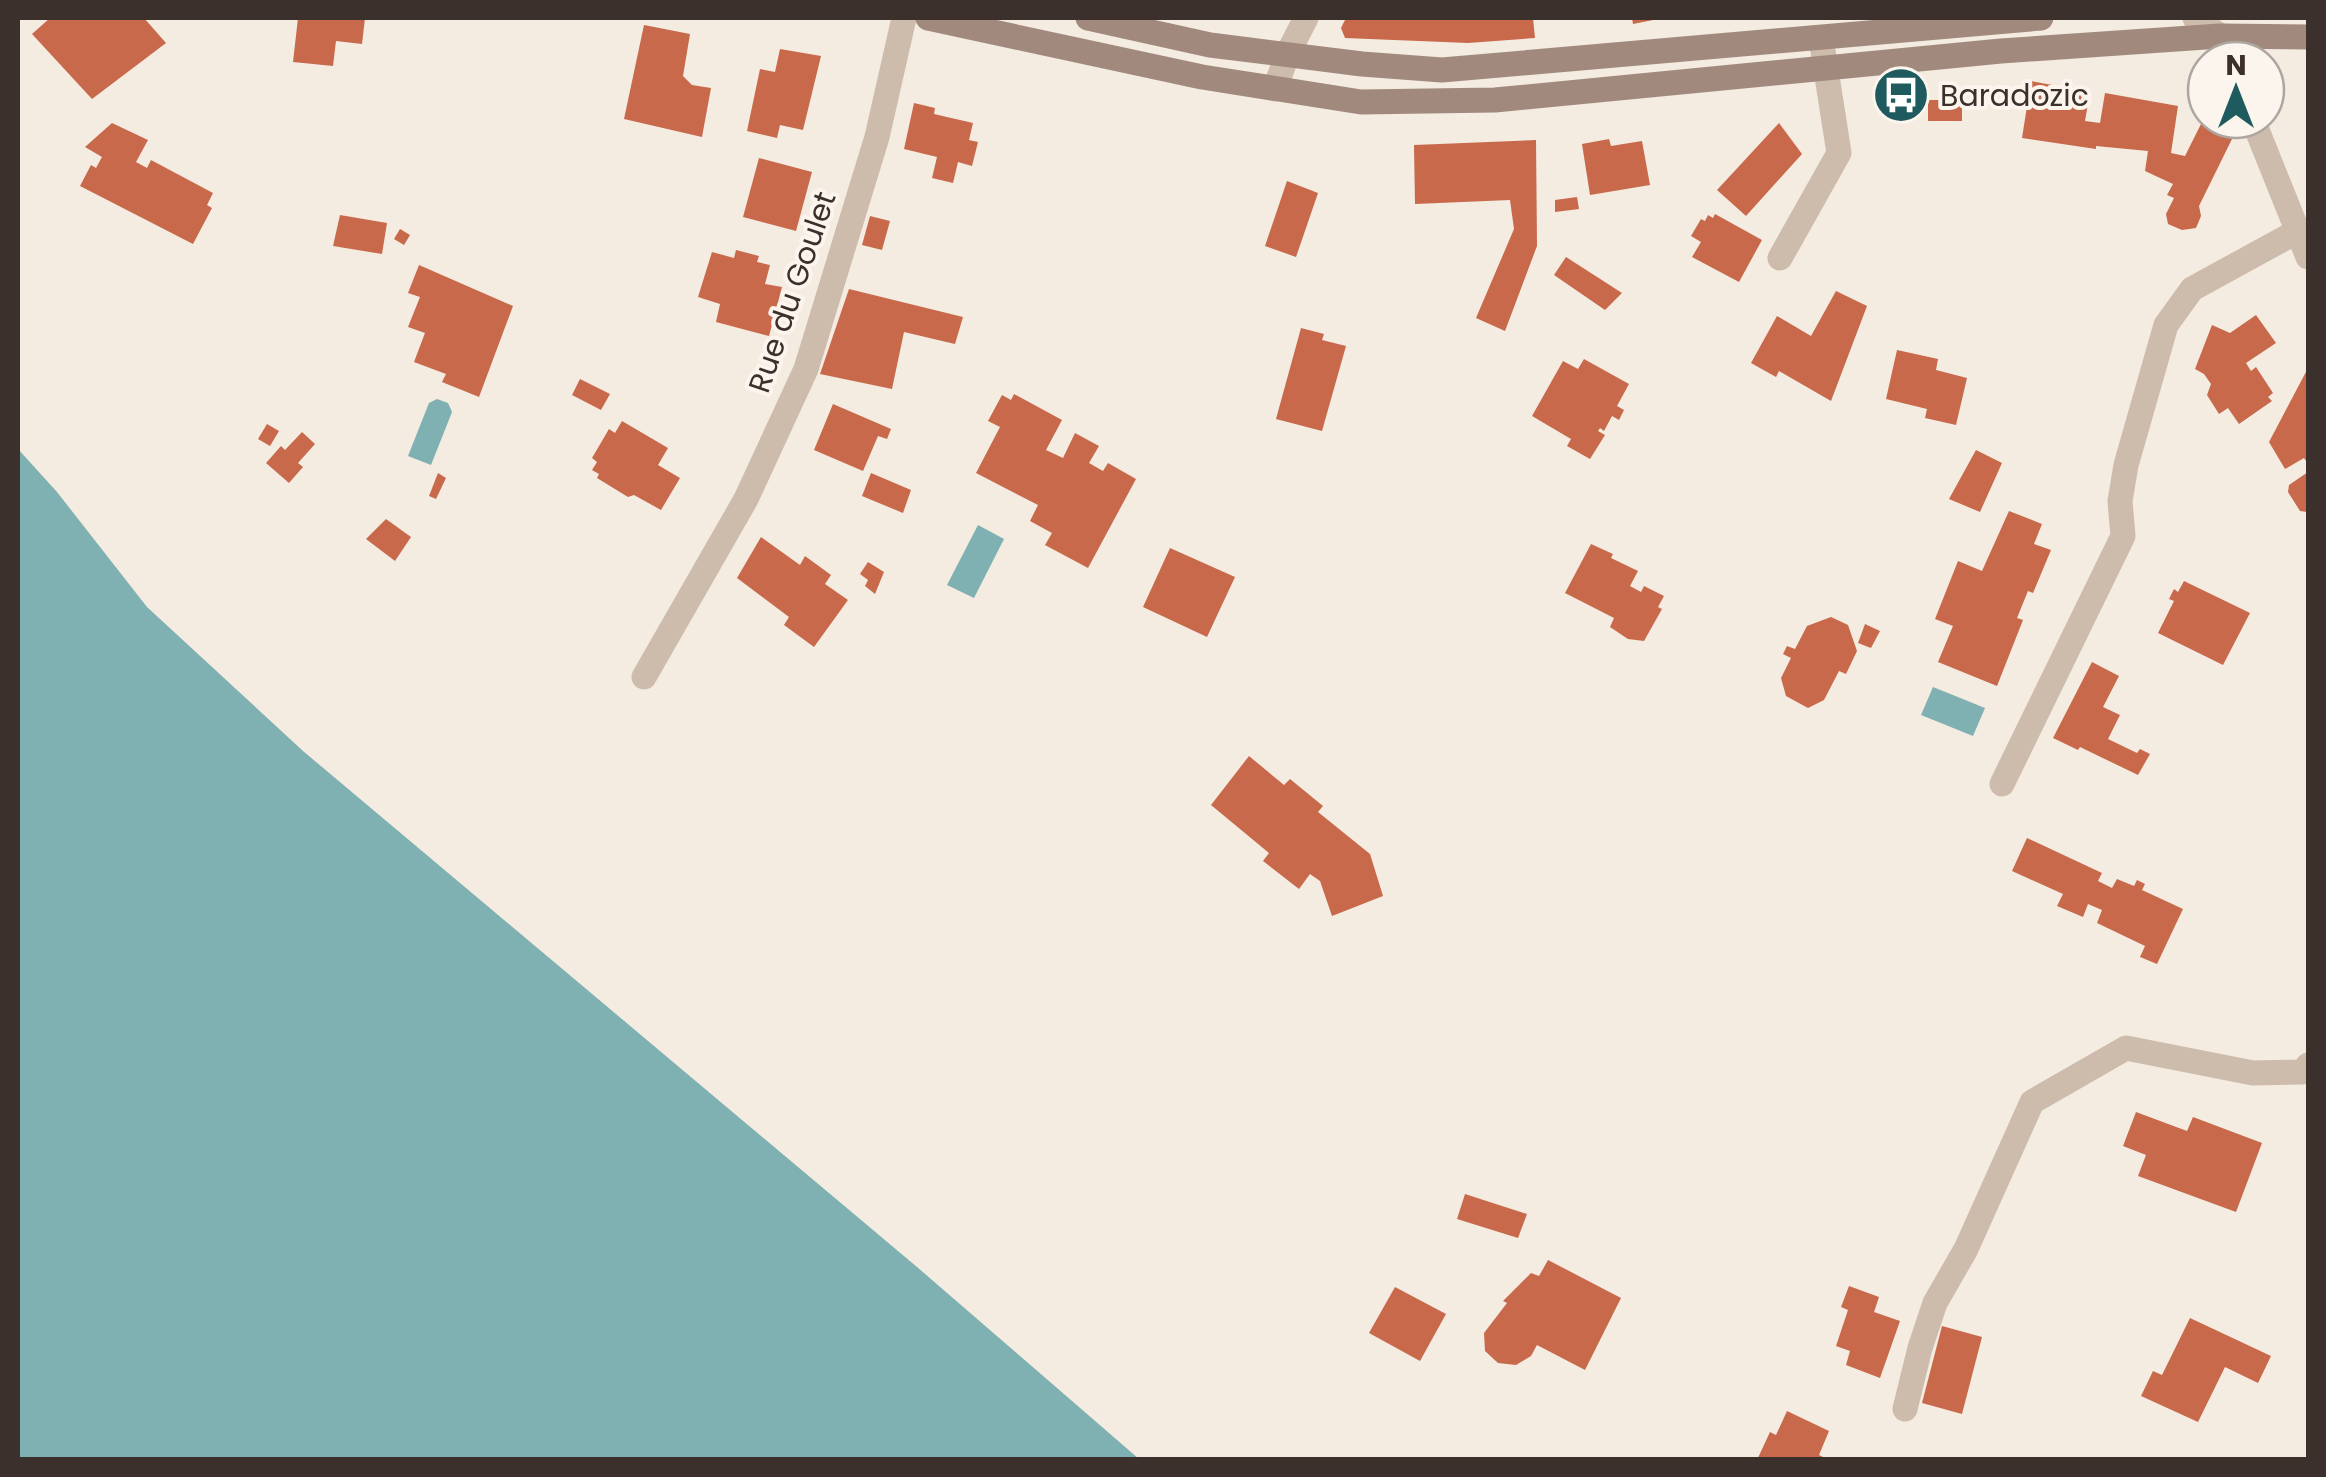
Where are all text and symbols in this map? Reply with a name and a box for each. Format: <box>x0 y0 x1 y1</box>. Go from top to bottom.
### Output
north arrow <box>2186 40 2286 140</box>
text: N <box>2225 46 2247 85</box>
bus stop icon: Baradozic <box>1871 65 1931 125</box>
place label: Baradozic <box>1940 74 2089 117</box>
street label: Rue du Goulet <box>737 186 847 398</box>

